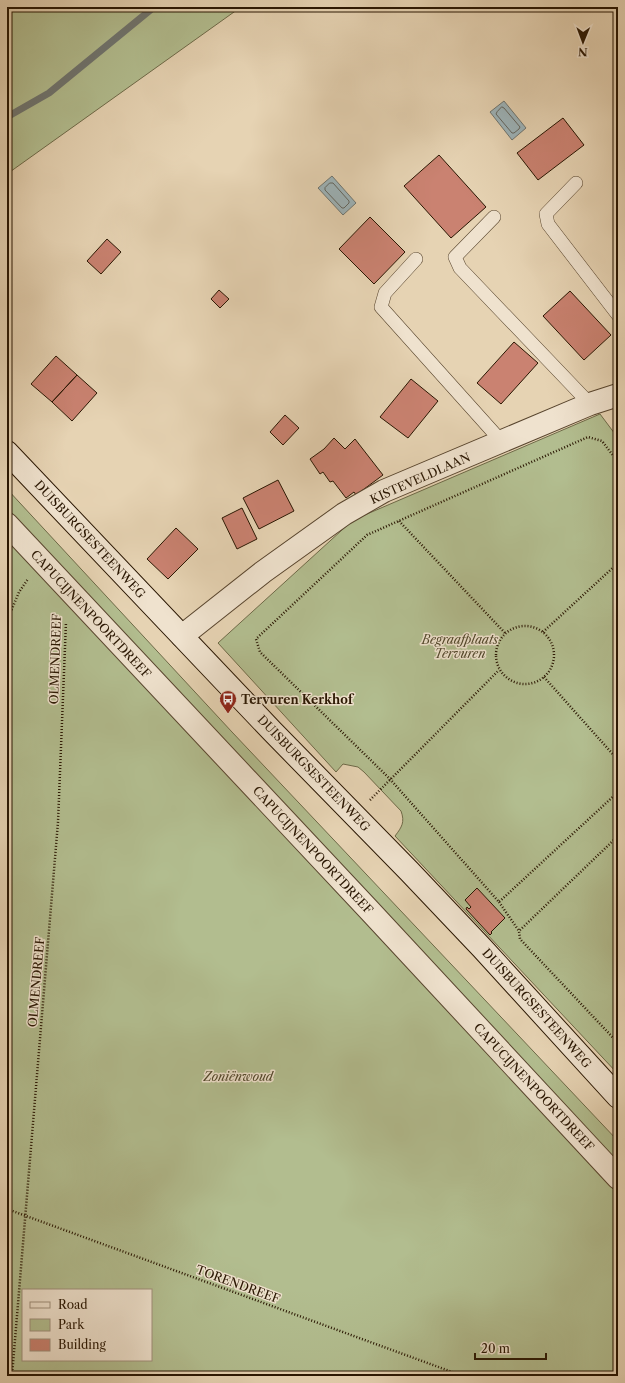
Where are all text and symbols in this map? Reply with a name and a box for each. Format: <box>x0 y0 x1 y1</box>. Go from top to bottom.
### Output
north arrow <box>563 22 603 62</box>
text: N <box>577 45 588 59</box>
street label: KISTEVELDLAAN <box>368 449 473 507</box>
street label: DUISBURGSESTEENWEG <box>31 477 149 601</box>
street label: CAPUCIJNENPOORTDREEF <box>28 547 154 681</box>
street label: OLMENDREEF <box>46 613 64 705</box>
park label: Begraafplaats Tervuren <box>421 632 499 661</box>
bus stop icon: Tervuren Kerkhof <box>218 689 238 714</box>
place label: Tervuren Kerkhof <box>241 692 355 707</box>
street label: DUISBURGSESTEENWEG <box>255 712 374 834</box>
street label: CAPUCIJNENPOORTDREEF <box>250 783 376 917</box>
street label: OLMENDREEF <box>25 936 47 1028</box>
street label: DUISBURGSESTEENWEG <box>479 945 595 1071</box>
street label: CAPUCIJNENPOORTDREEF <box>471 1020 597 1154</box>
park label: Zoniënwoud <box>202 1069 275 1084</box>
street label: TORENDREEF <box>194 1262 282 1306</box>
legend <box>22 1289 152 1361</box>
text: Road <box>58 1297 88 1312</box>
text: Park <box>58 1317 85 1332</box>
scale bar <box>475 1335 546 1361</box>
text: Building <box>58 1337 106 1352</box>
text: 20 m <box>481 1341 510 1356</box>

